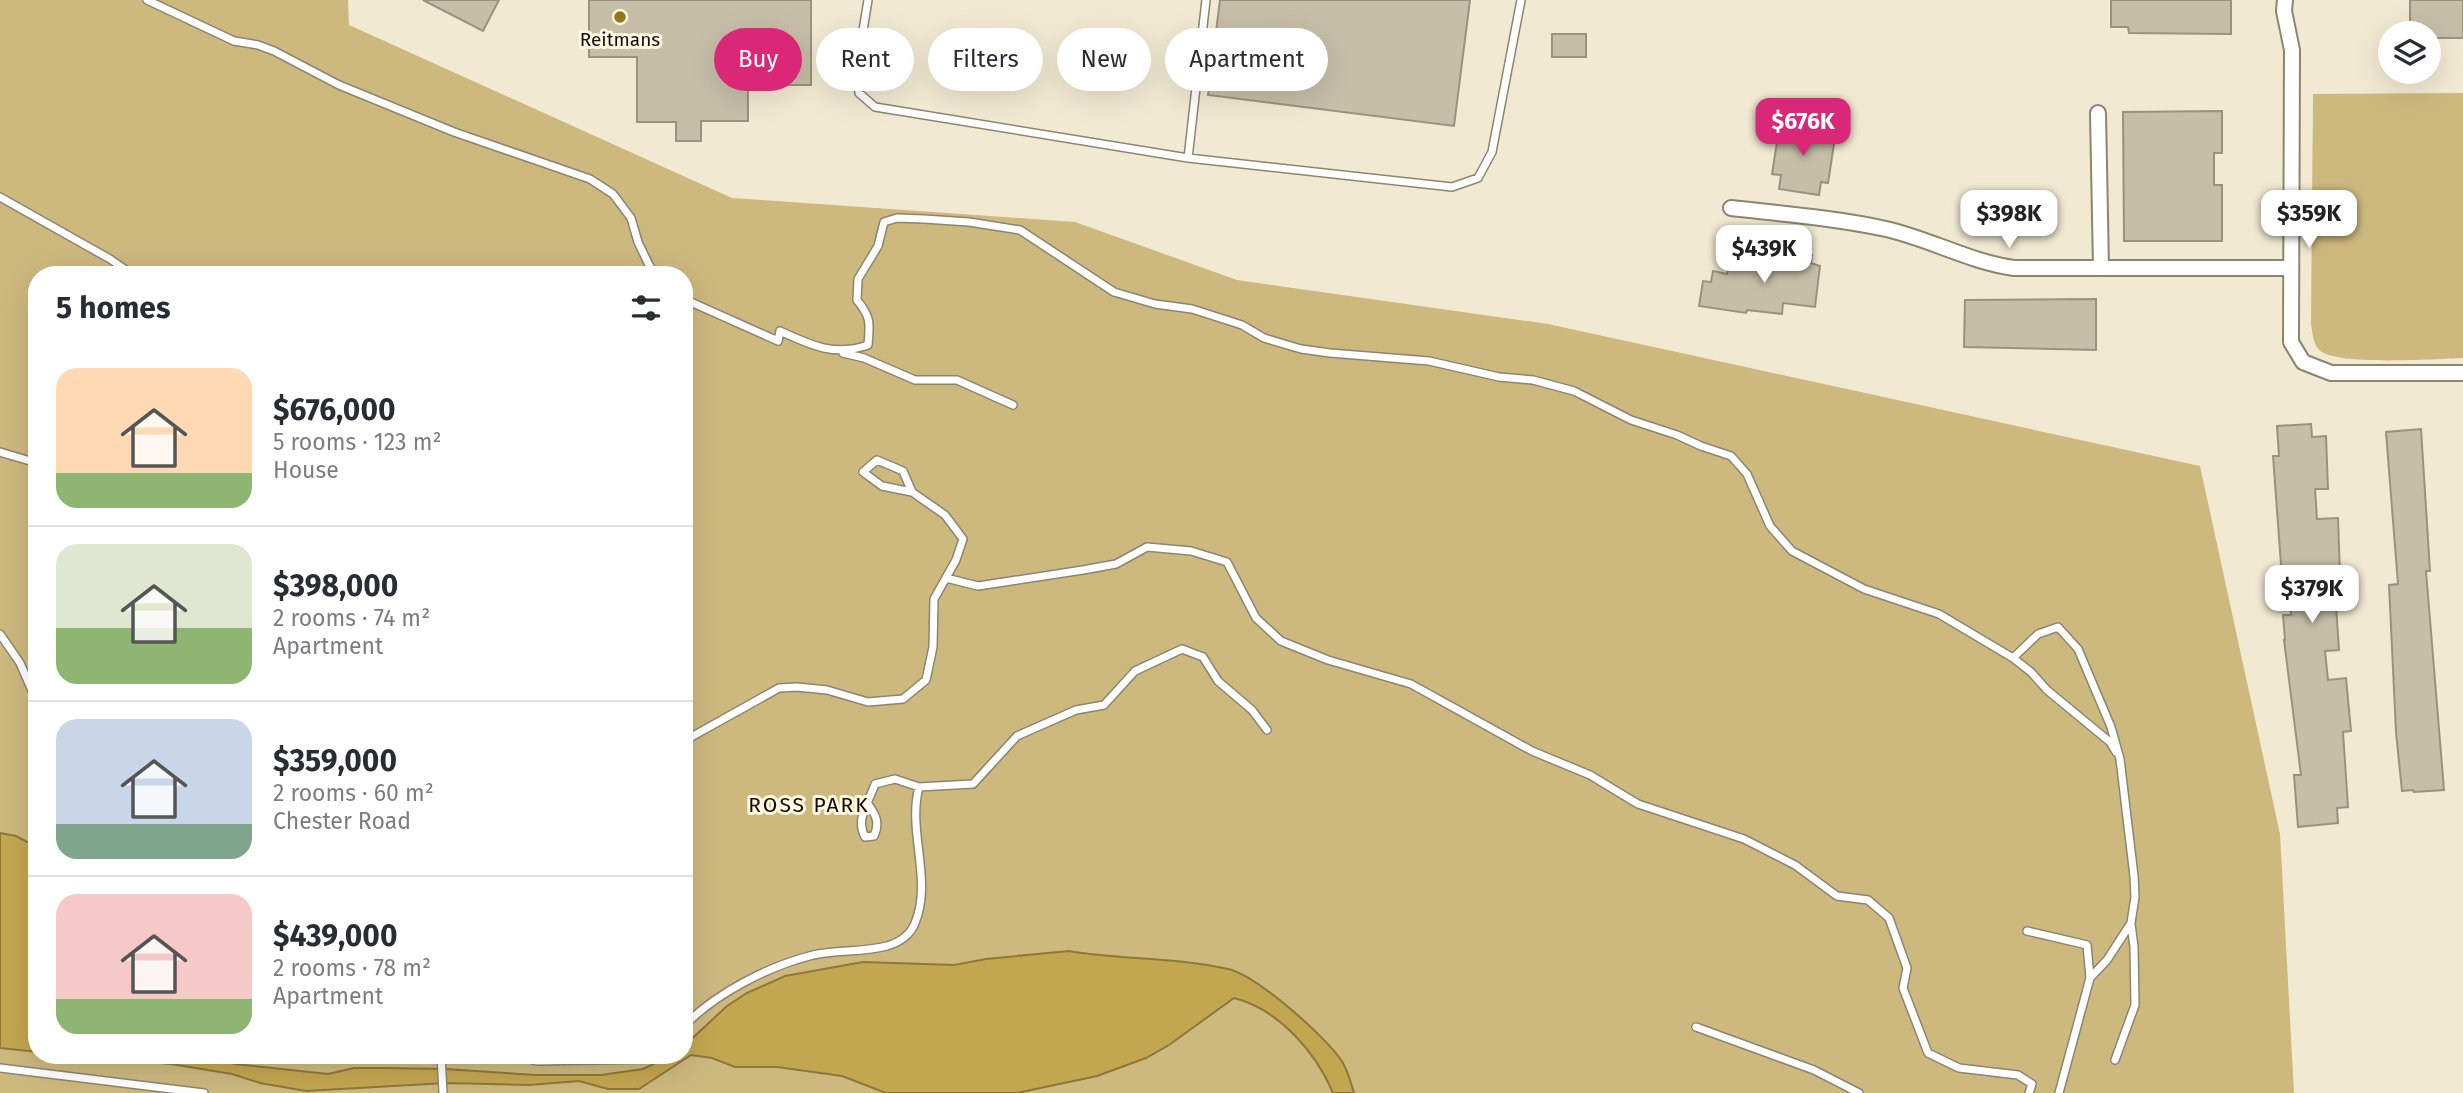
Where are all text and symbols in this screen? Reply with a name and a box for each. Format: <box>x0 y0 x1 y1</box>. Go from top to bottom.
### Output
marker: Reitmans <box>612 9 628 25</box>
map controls <box>2378 21 2441 84</box>
button: layers <box>2378 21 2441 84</box>
place label: Reitmans <box>580 28 660 51</box>
chip: Buy <box>714 28 802 91</box>
chip: Rent <box>816 28 914 91</box>
chip: Filters <box>928 28 1043 91</box>
chip: New <box>1057 28 1151 91</box>
chip: Apartment <box>1165 28 1328 91</box>
pin: $676K <box>1754 99 1852 158</box>
text: $676K <box>1772 107 1834 135</box>
pin: $398K <box>1960 190 2058 250</box>
pin: $359K <box>2260 190 2358 250</box>
text: $398K <box>1976 199 2042 227</box>
text: $359K <box>2277 199 2341 227</box>
pin: $439K <box>1715 226 1813 285</box>
text: $439K <box>1732 234 1796 262</box>
icon: filters <box>627 289 665 327</box>
text: 5 homes <box>56 290 170 326</box>
text: $676,000 <box>273 392 396 428</box>
icon: home <box>112 396 196 480</box>
text: 5 rooms · 123 m² <box>273 428 441 456</box>
text: House <box>273 456 339 484</box>
pin: $379K <box>2263 566 2361 625</box>
text: $398,000 <box>273 568 398 604</box>
icon: home <box>112 572 196 656</box>
text: $379K <box>2281 574 2343 602</box>
text: 2 rooms · 74 m² <box>273 604 430 632</box>
text: Apartment <box>273 632 383 660</box>
text: $359,000 <box>273 743 397 779</box>
icon: home <box>112 747 196 831</box>
text: 2 rooms · 60 m² <box>273 779 434 807</box>
district label: ROSS PARK <box>748 792 870 818</box>
text: Chester Road <box>273 807 411 835</box>
text: $439,000 <box>273 918 397 954</box>
icon: home <box>112 922 196 1006</box>
text: 2 rooms · 78 m² <box>273 954 431 982</box>
text: Apartment <box>273 982 383 1010</box>

